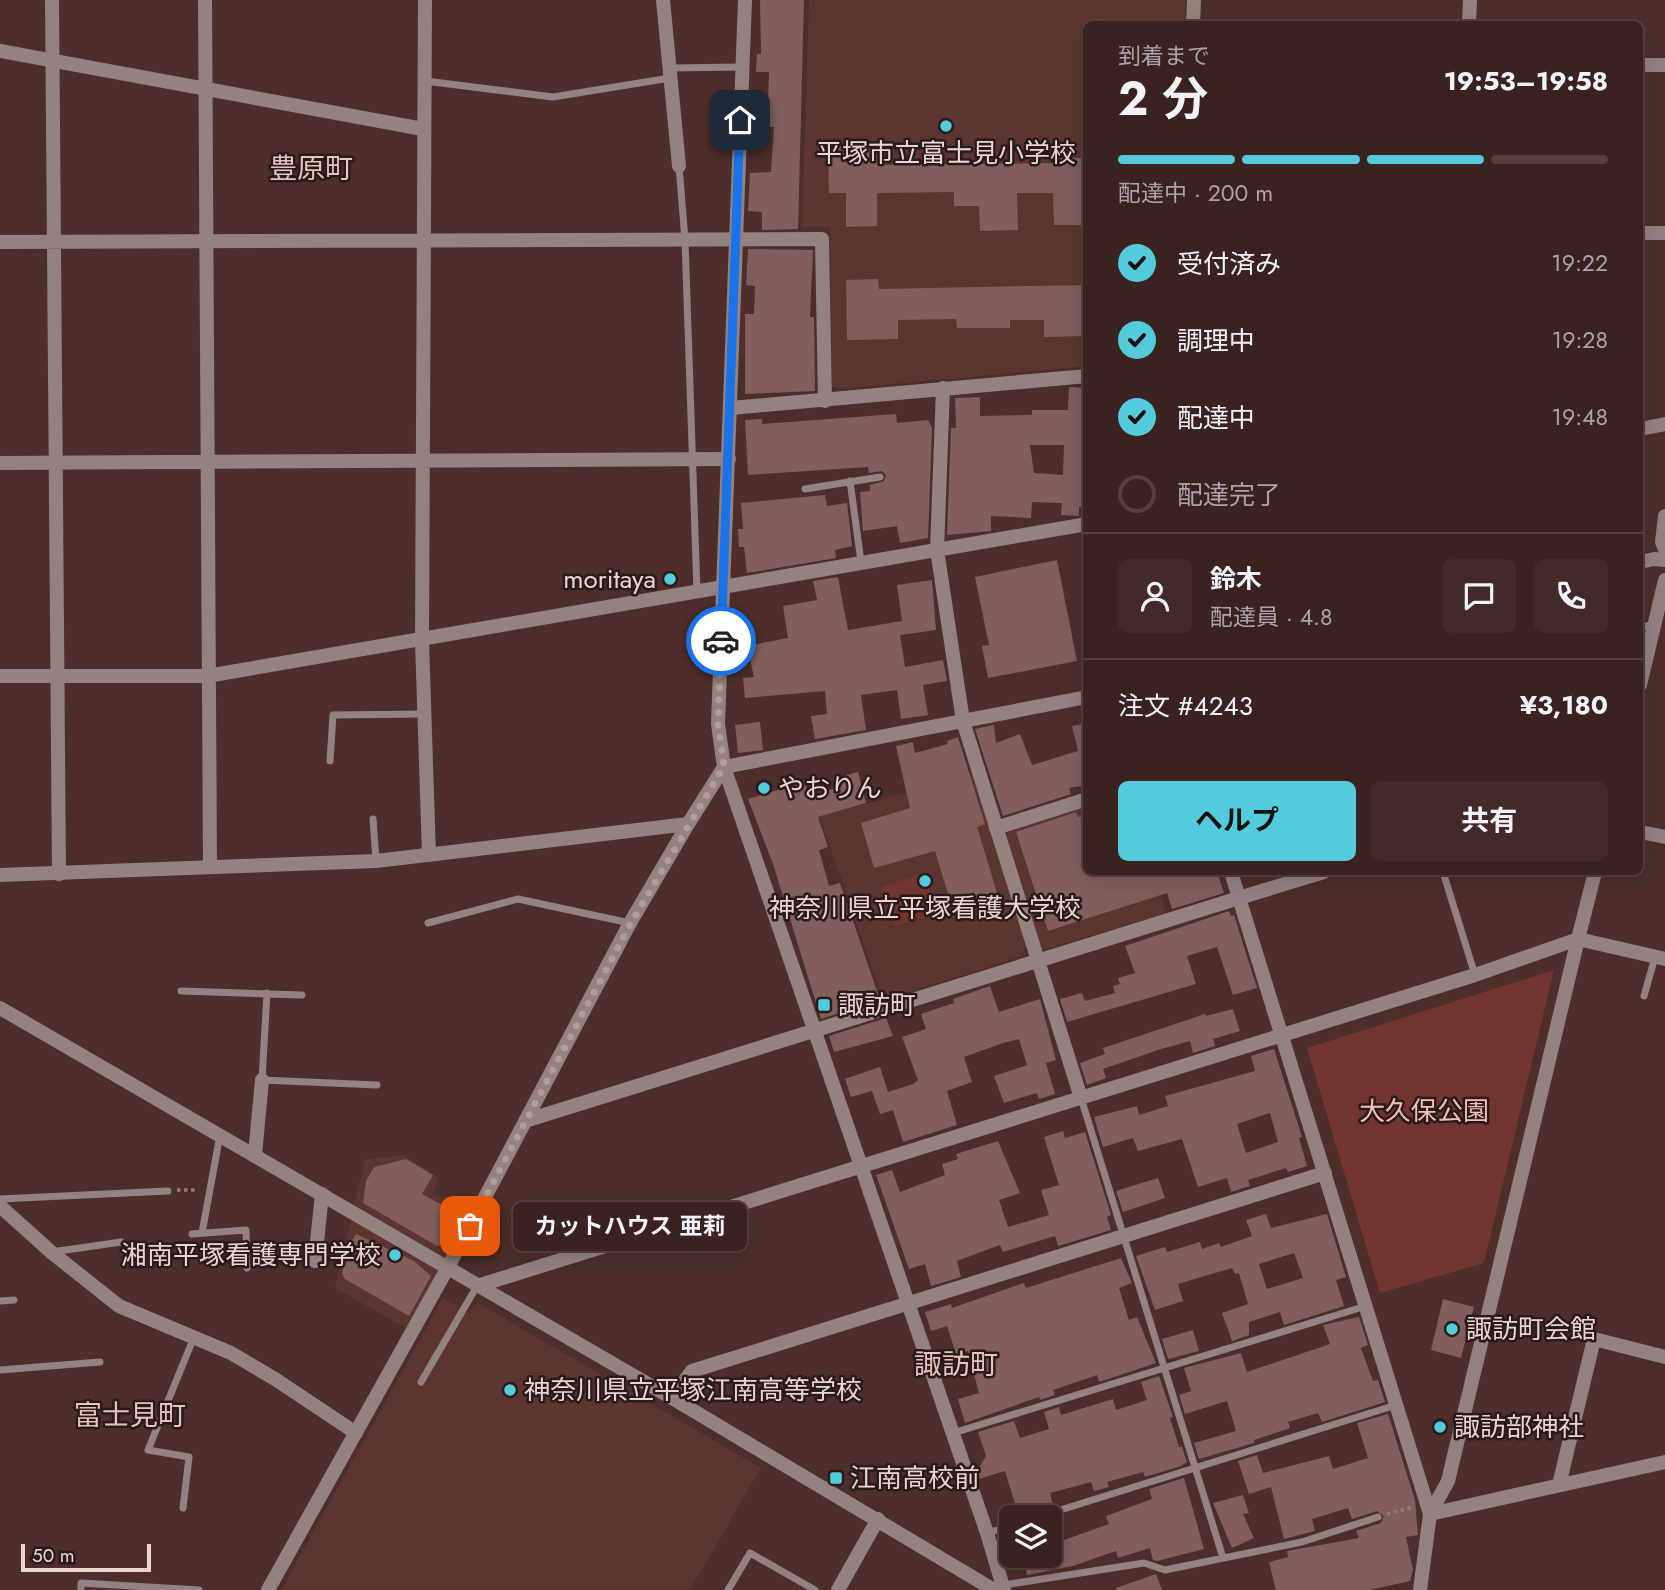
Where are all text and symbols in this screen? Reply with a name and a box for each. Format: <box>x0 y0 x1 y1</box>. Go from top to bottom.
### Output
text: 到着まで <box>1118 39 1210 73</box>
text: 19:53–19:58 <box>1444 62 1608 100</box>
text: 2 分 <box>1118 66 1208 132</box>
pin <box>710 90 770 150</box>
icon: home <box>721 101 759 139</box>
marker: 平塚市立富士見小学校 <box>938 118 954 134</box>
place label: 平塚市立富士見小学校 <box>816 134 1076 172</box>
district label: 豊原町 <box>269 148 353 189</box>
text: 配達中 · 200 m <box>1118 176 1273 210</box>
icon: check <box>1118 244 1156 282</box>
text: 受付済み <box>1177 245 1281 283</box>
text: 19:22 <box>1551 246 1608 280</box>
icon: check <box>1118 321 1156 359</box>
text: 調理中 <box>1177 322 1255 360</box>
text: 19:28 <box>1552 323 1608 357</box>
icon: check <box>1118 398 1156 436</box>
text: 配達中 <box>1177 399 1255 437</box>
text: 19:48 <box>1552 400 1608 434</box>
text: 配達完了 <box>1177 476 1281 514</box>
button: person <box>1118 559 1192 633</box>
button: chat <box>1442 559 1516 633</box>
button: phone <box>1534 559 1608 633</box>
place label: moritaya <box>563 560 656 598</box>
text: 鈴木 <box>1210 560 1262 598</box>
marker: moritaya <box>662 571 678 587</box>
text: 配達員 · 4.8 <box>1210 600 1333 634</box>
courier <box>686 606 756 676</box>
icon: car <box>702 622 740 660</box>
text: ¥3,180 <box>1520 686 1608 724</box>
text: 注文 #4243 <box>1118 687 1253 725</box>
place label: やおりん <box>778 769 882 807</box>
marker: やおりん <box>756 780 772 796</box>
button: ヘルプ <box>1118 781 1356 861</box>
button: 共有 <box>1370 781 1608 861</box>
marker: 神奈川県立平塚看護大学校 <box>917 873 933 889</box>
place label: 神奈川県立平塚看護大学校 <box>769 889 1081 927</box>
place label: 諏訪町 <box>838 986 916 1024</box>
marker: 諏訪町 <box>816 997 832 1013</box>
park label: 大久保公園 <box>1359 1092 1489 1130</box>
pin <box>440 1196 500 1256</box>
callout: カットハウス 亜莉 <box>512 1202 746 1250</box>
icon: bag <box>451 1207 489 1245</box>
text: カットハウス 亜莉 <box>535 1209 725 1243</box>
place label: 湘南平塚看護専門学校 <box>121 1236 381 1274</box>
marker: 湘南平塚看護専門学校 <box>387 1247 403 1263</box>
place label: 諏訪町会館 <box>1466 1310 1596 1348</box>
marker: 諏訪町会館 <box>1444 1321 1460 1337</box>
district label: 諏訪町 <box>914 1344 998 1385</box>
place label: 神奈川県立平塚江南高等学校 <box>524 1371 862 1409</box>
marker: 神奈川県立平塚江南高等学校 <box>502 1382 518 1398</box>
district label: 富士見町 <box>74 1395 186 1436</box>
place label: 諏訪部神社 <box>1454 1408 1584 1446</box>
marker: 諏訪部神社 <box>1432 1419 1448 1435</box>
place label: 江南高校前 <box>850 1459 980 1497</box>
marker: 江南高校前 <box>828 1470 844 1486</box>
map controls <box>999 1505 1062 1568</box>
button: layers <box>999 1505 1062 1568</box>
scale bar <box>21 1541 150 1573</box>
text: 50 m <box>32 1542 75 1569</box>

